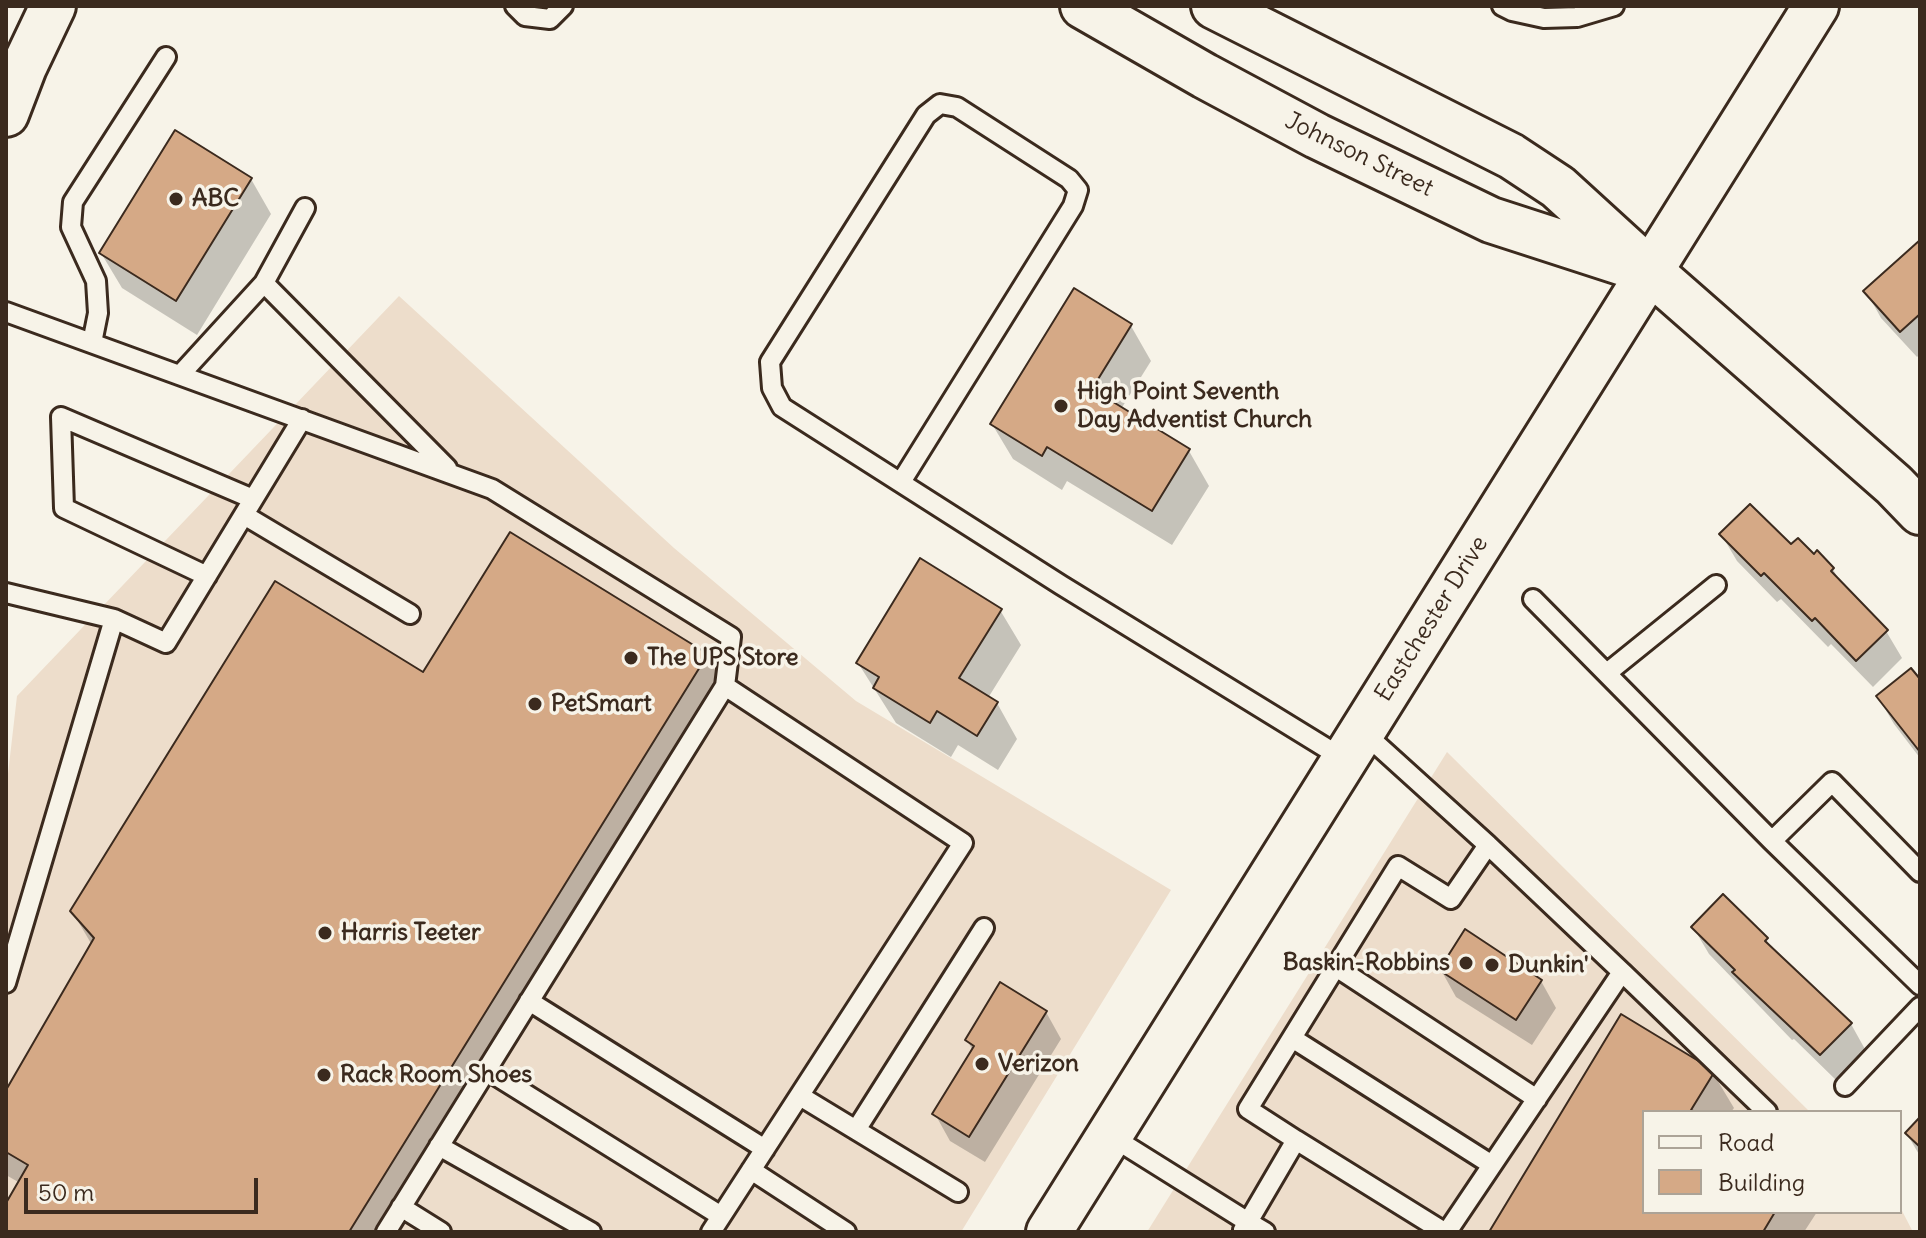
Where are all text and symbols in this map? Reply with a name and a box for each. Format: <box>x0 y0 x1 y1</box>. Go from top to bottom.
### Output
street label: Johnson Street <box>1280 107 1438 203</box>
place label: ABC <box>192 185 239 213</box>
marker: ABC <box>167 190 185 208</box>
place label: High Point Seventh Day Adventist Church <box>1077 378 1312 434</box>
marker: High Point Seventh Day Adventist Church <box>1052 397 1070 415</box>
street label: Eastchester Drive <box>1370 531 1494 707</box>
place label: The UPS Store <box>647 644 798 672</box>
marker: The UPS Store <box>622 649 640 667</box>
place label: PetSmart <box>551 690 652 718</box>
marker: PetSmart <box>526 695 544 713</box>
place label: Harris Teeter <box>341 919 481 947</box>
marker: Harris Teeter <box>316 924 334 942</box>
place label: Baskin-Robbins <box>1283 949 1450 977</box>
place label: Dunkin' <box>1508 951 1589 979</box>
marker: Baskin-Robbins <box>1457 954 1475 972</box>
marker: Dunkin' <box>1483 956 1501 974</box>
place label: Verizon <box>998 1050 1079 1078</box>
marker: Verizon <box>973 1055 991 1073</box>
place label: Rack Room Shoes <box>340 1061 532 1089</box>
marker: Rack Room Shoes <box>315 1066 333 1084</box>
legend <box>1642 1110 1902 1214</box>
text: Road <box>1718 1127 1774 1157</box>
scale bar <box>28 1162 262 1212</box>
text: Building <box>1718 1167 1805 1197</box>
text: 50 m <box>38 1177 94 1207</box>

